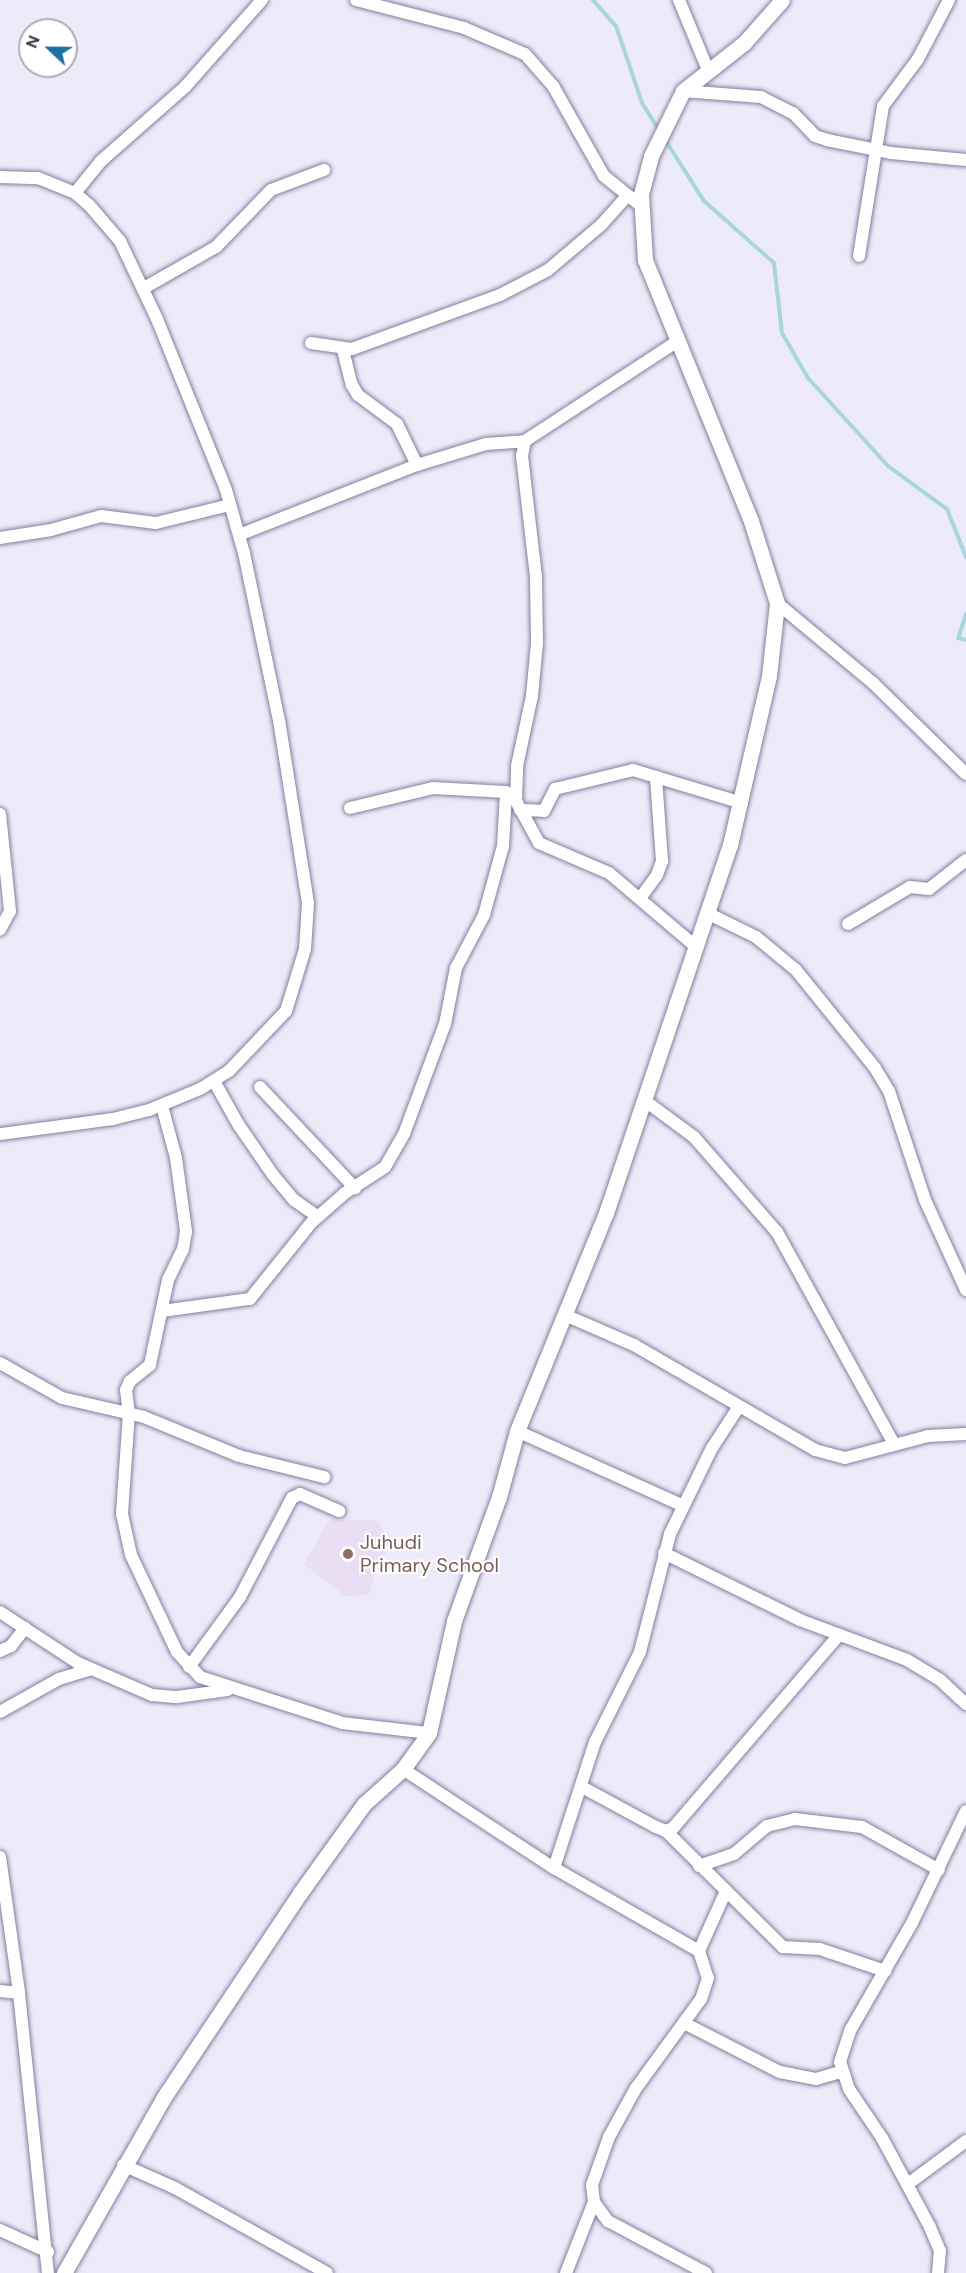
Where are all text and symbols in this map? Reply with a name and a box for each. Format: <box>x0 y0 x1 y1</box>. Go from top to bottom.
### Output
north arrow <box>18 18 78 78</box>
text: N <box>21 32 45 51</box>
place label: Juhudi Primary School <box>360 1530 499 1577</box>
marker: Juhudi Primary School <box>341 1547 355 1561</box>

